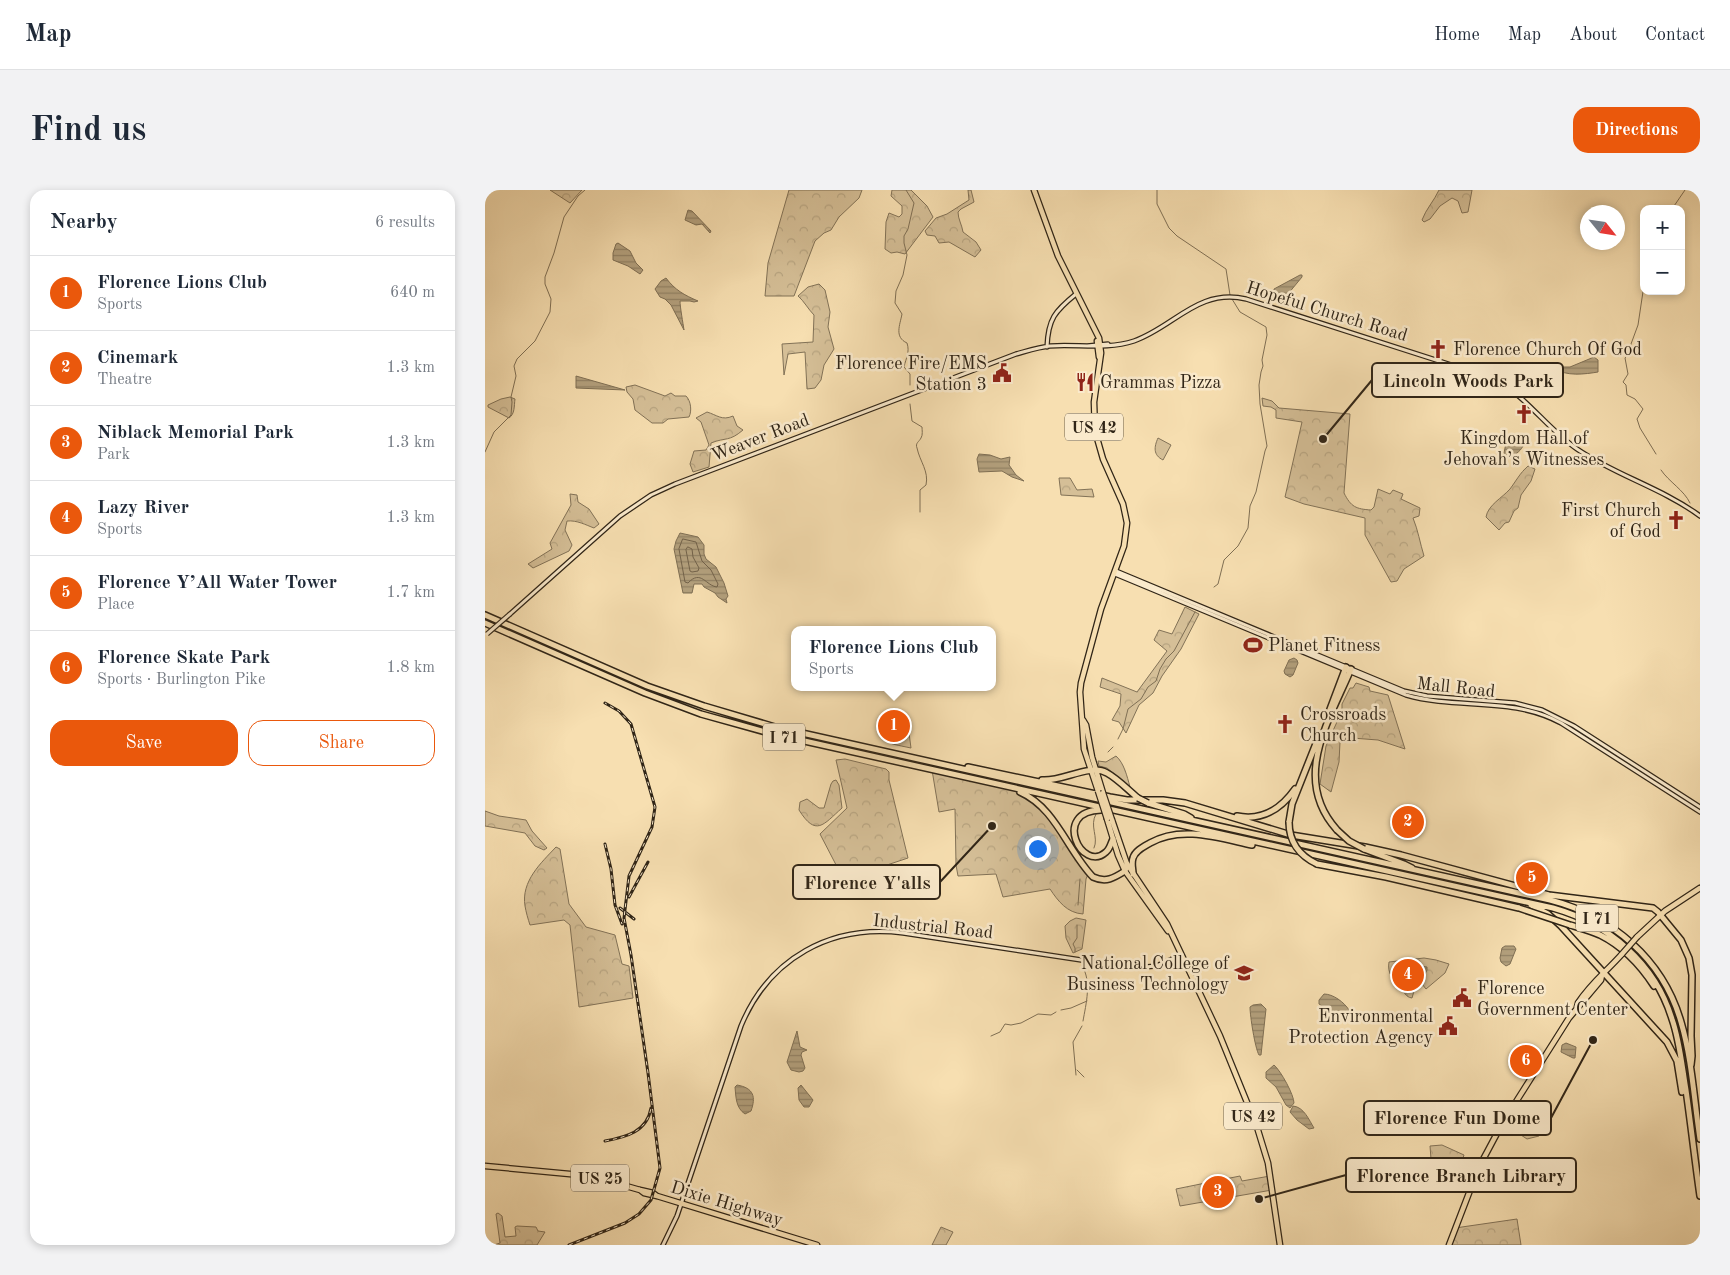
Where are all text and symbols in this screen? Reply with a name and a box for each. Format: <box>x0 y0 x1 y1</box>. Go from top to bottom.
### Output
text: Map <box>25 23 72 47</box>
text: Home <box>1434 26 1480 44</box>
text: Map <box>1508 26 1541 44</box>
text: About <box>1569 26 1617 44</box>
text: Contact <box>1645 26 1705 44</box>
button: Directions <box>1573 107 1700 153</box>
text: Find us <box>30 113 146 148</box>
north arrow <box>1580 205 1625 250</box>
map controls <box>1640 205 1685 295</box>
button: + <box>1640 205 1685 250</box>
text: Nearby <box>50 212 118 233</box>
text: 6 results <box>375 215 435 231</box>
button: − <box>1640 250 1685 295</box>
text: Florence Lions Club <box>97 274 267 293</box>
street label: Hopeful Church Road <box>1244 279 1410 345</box>
text: 1 <box>61 285 71 301</box>
text: 640 m <box>390 285 435 301</box>
text: Sports <box>97 297 142 313</box>
church icon: Florence Church Of God <box>1427 338 1449 360</box>
place label: Florence Church Of God <box>1453 341 1642 359</box>
text: Cinemark <box>97 349 178 368</box>
place label: Florence Fire/EMS Station 3 <box>835 355 987 394</box>
text: 2 <box>61 360 71 376</box>
text: 1.3 km <box>386 360 435 376</box>
public building icon: Florence Fire/EMS Station 3 <box>991 362 1013 384</box>
callout: Lincoln Woods Park <box>1372 363 1563 397</box>
restaurant icon: Grammas Pizza <box>1074 371 1096 393</box>
text: Theatre <box>97 372 152 388</box>
text: Lincoln Woods Park <box>1382 373 1554 392</box>
place label: Grammas Pizza <box>1100 374 1221 392</box>
church icon: Kingdom Hall of Jehovah’s Witnesses <box>1513 403 1535 425</box>
street label: Weaver Road <box>709 411 812 465</box>
road number: US 42 <box>1065 413 1123 440</box>
text: Niblack Memorial Park <box>97 424 294 443</box>
place label: Kingdom Hall of Jehovah’s Witnesses <box>1444 430 1605 469</box>
text: 3 <box>61 435 71 451</box>
text: 1.3 km <box>386 435 435 451</box>
text: Park <box>97 447 130 463</box>
text: Lazy River <box>97 499 189 518</box>
place label: First Church of God <box>1561 502 1661 541</box>
church icon: First Church of God <box>1665 509 1687 531</box>
text: 4 <box>61 510 71 526</box>
text: 1.3 km <box>386 510 435 526</box>
text: Sports <box>97 522 142 538</box>
text: Florence Y’All Water Tower <box>97 574 337 593</box>
text: 5 <box>61 585 71 601</box>
text: 1.7 km <box>386 585 435 601</box>
text: Place <box>97 597 134 613</box>
popup <box>791 626 996 691</box>
sports icon: Planet Fitness <box>1242 634 1264 656</box>
place label: Planet Fitness <box>1268 637 1380 655</box>
text: Florence Lions Club <box>809 639 978 658</box>
text: Florence Skate Park <box>97 649 270 668</box>
text: 6 <box>61 660 71 676</box>
text: 1.8 km <box>386 660 435 676</box>
text: Sports <box>809 662 854 678</box>
text: Sports · Burlington Pike <box>97 672 265 688</box>
street label: Mall Road <box>1416 675 1496 701</box>
place label: Crossroads Church <box>1300 706 1387 745</box>
pin: 1 <box>878 707 910 745</box>
church icon: Crossroads Church <box>1274 713 1296 735</box>
button: Save <box>50 720 238 766</box>
button: Share <box>248 720 435 766</box>
road number: I 71 <box>763 724 805 750</box>
pin: 2 <box>1392 803 1424 841</box>
your location <box>1025 836 1051 862</box>
pin: 5 <box>1516 859 1548 897</box>
callout: Florence Y'alls <box>793 865 940 899</box>
text: Florence Y'alls <box>803 875 931 894</box>
road number: I 71 <box>1576 904 1618 931</box>
street label: Industrial Road <box>872 912 994 942</box>
place label: National College of Business Technology <box>1066 955 1230 994</box>
pin: 4 <box>1392 956 1424 994</box>
school or university icon: National College of Business Technology <box>1233 962 1255 984</box>
place label: Florence Government Center <box>1477 980 1628 1019</box>
public building icon: Florence Government Center <box>1451 987 1473 1009</box>
place label: Environmental Protection Agency <box>1288 1008 1433 1047</box>
public building icon: Environmental Protection Agency <box>1437 1015 1459 1037</box>
pin: 6 <box>1510 1042 1542 1080</box>
callout: Florence Fun Dome <box>1364 1101 1551 1135</box>
road number: US 42 <box>1224 1102 1282 1129</box>
text: Florence Fun Dome <box>1374 1110 1540 1129</box>
callout: Florence Branch Library <box>1346 1158 1576 1192</box>
road number: US 25 <box>571 1164 629 1191</box>
text: Florence Branch Library <box>1356 1168 1566 1187</box>
pin: 3 <box>1202 1173 1234 1211</box>
street label: Dixie Highway <box>668 1178 785 1230</box>

